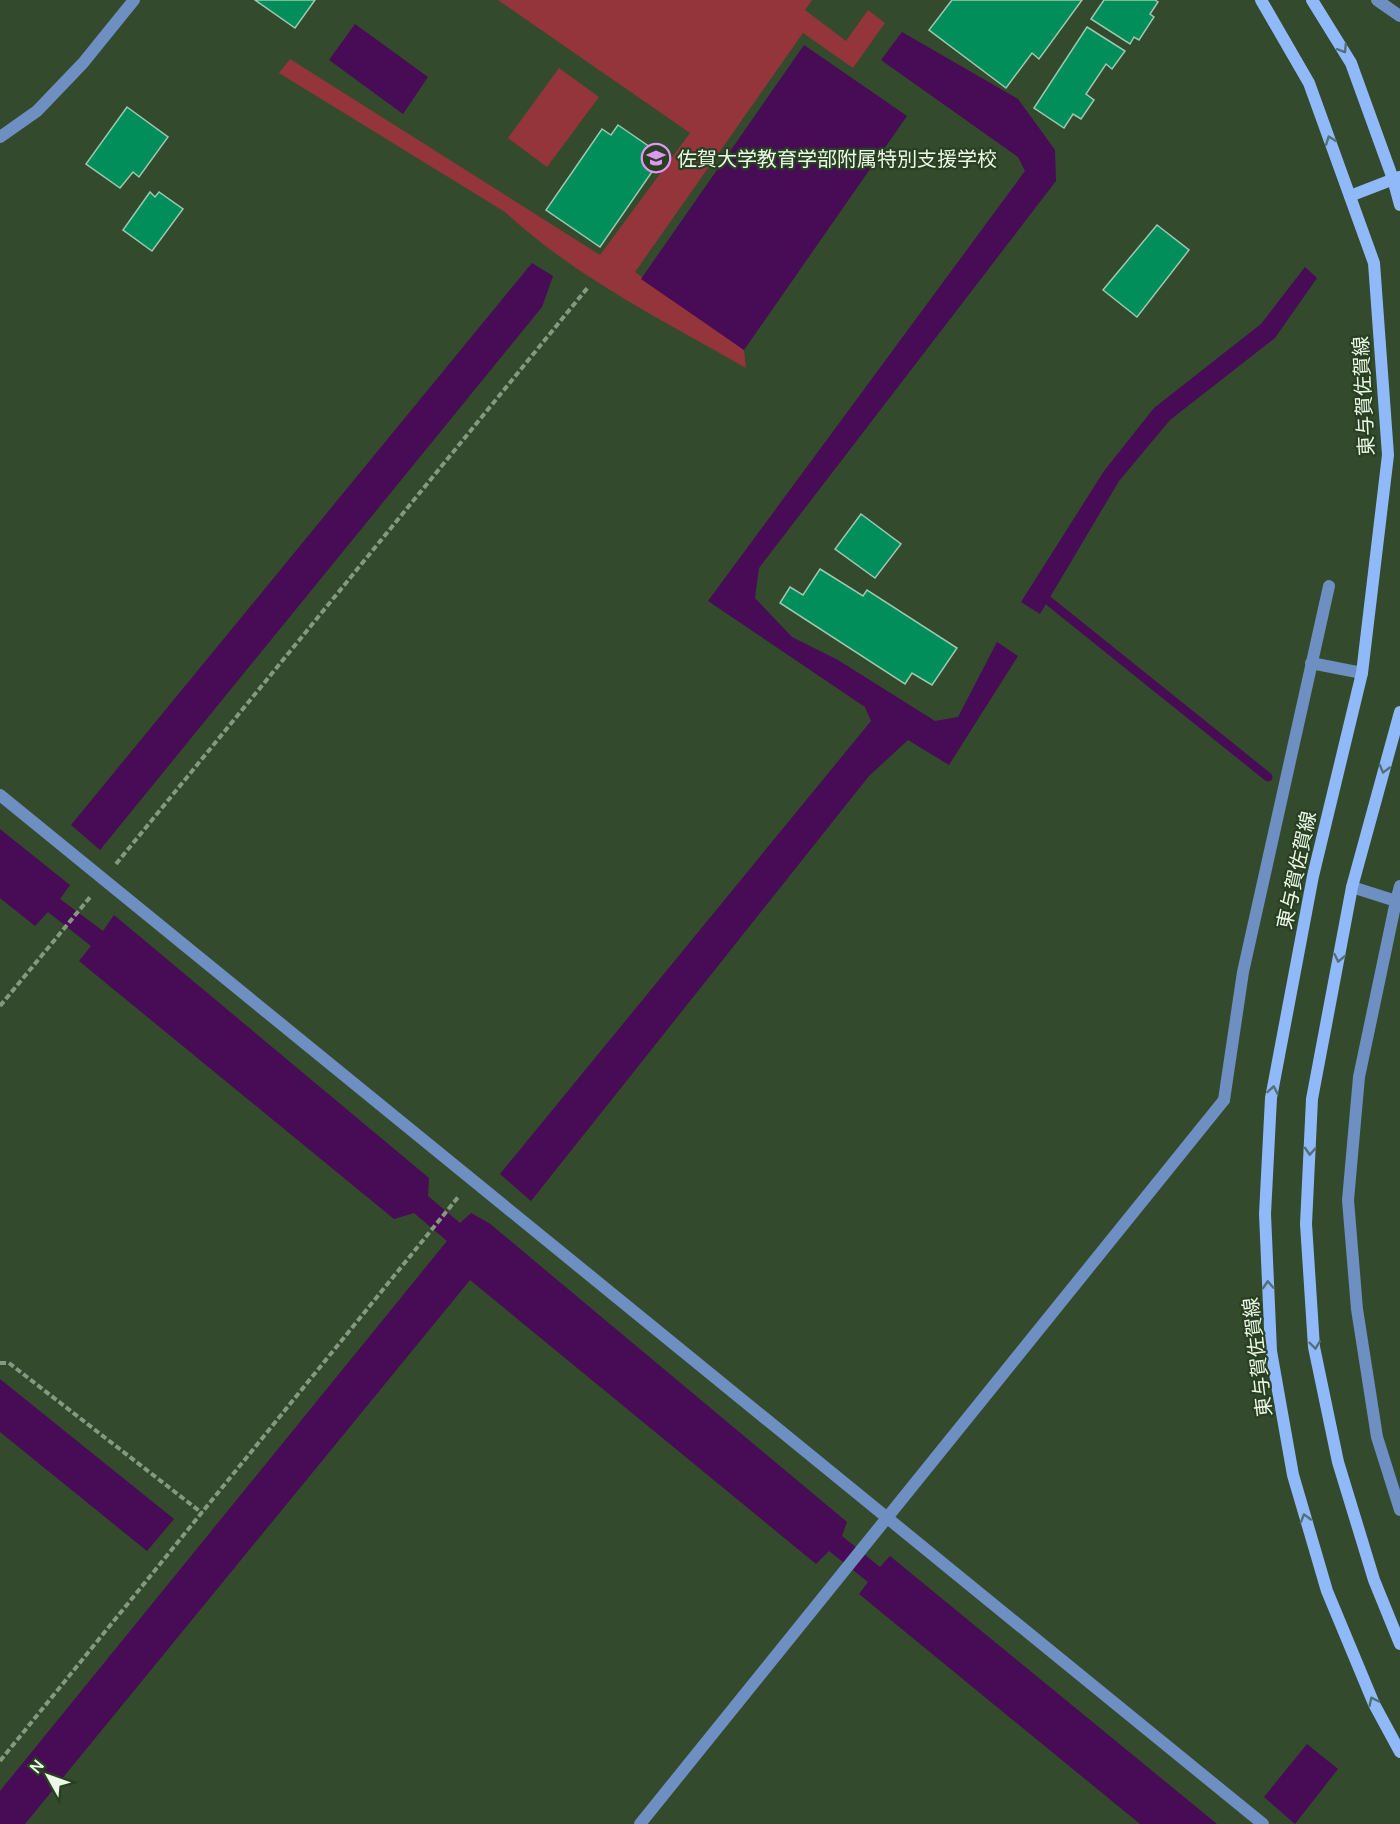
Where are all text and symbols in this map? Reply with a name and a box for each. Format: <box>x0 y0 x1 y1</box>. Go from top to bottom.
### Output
one-way arrow <box>1335 43 1346 54</box>
one-way arrow <box>1324 136 1337 146</box>
school or university icon: 佐賀大学教育学部附属特別支援学校 <box>640 142 672 174</box>
place label: 佐賀大学教育学部附属特別支援学校 <box>677 145 997 172</box>
street label: 東与賀佐賀線 <box>1346 335 1380 457</box>
one-way arrow <box>1379 764 1392 774</box>
street label: 東与賀佐賀線 <box>1270 809 1322 931</box>
one-way arrow <box>1333 953 1345 963</box>
one-way arrow <box>1266 1085 1279 1095</box>
one-way arrow <box>1303 1146 1316 1155</box>
one-way arrow <box>1262 1280 1275 1289</box>
street label: 東与賀佐賀線 <box>1236 1296 1278 1418</box>
one-way arrow <box>1308 1341 1321 1350</box>
one-way arrow <box>1300 1513 1313 1523</box>
one-way arrow <box>1368 1696 1380 1707</box>
north arrow <box>18 1746 78 1806</box>
text: N <box>24 1755 49 1778</box>

